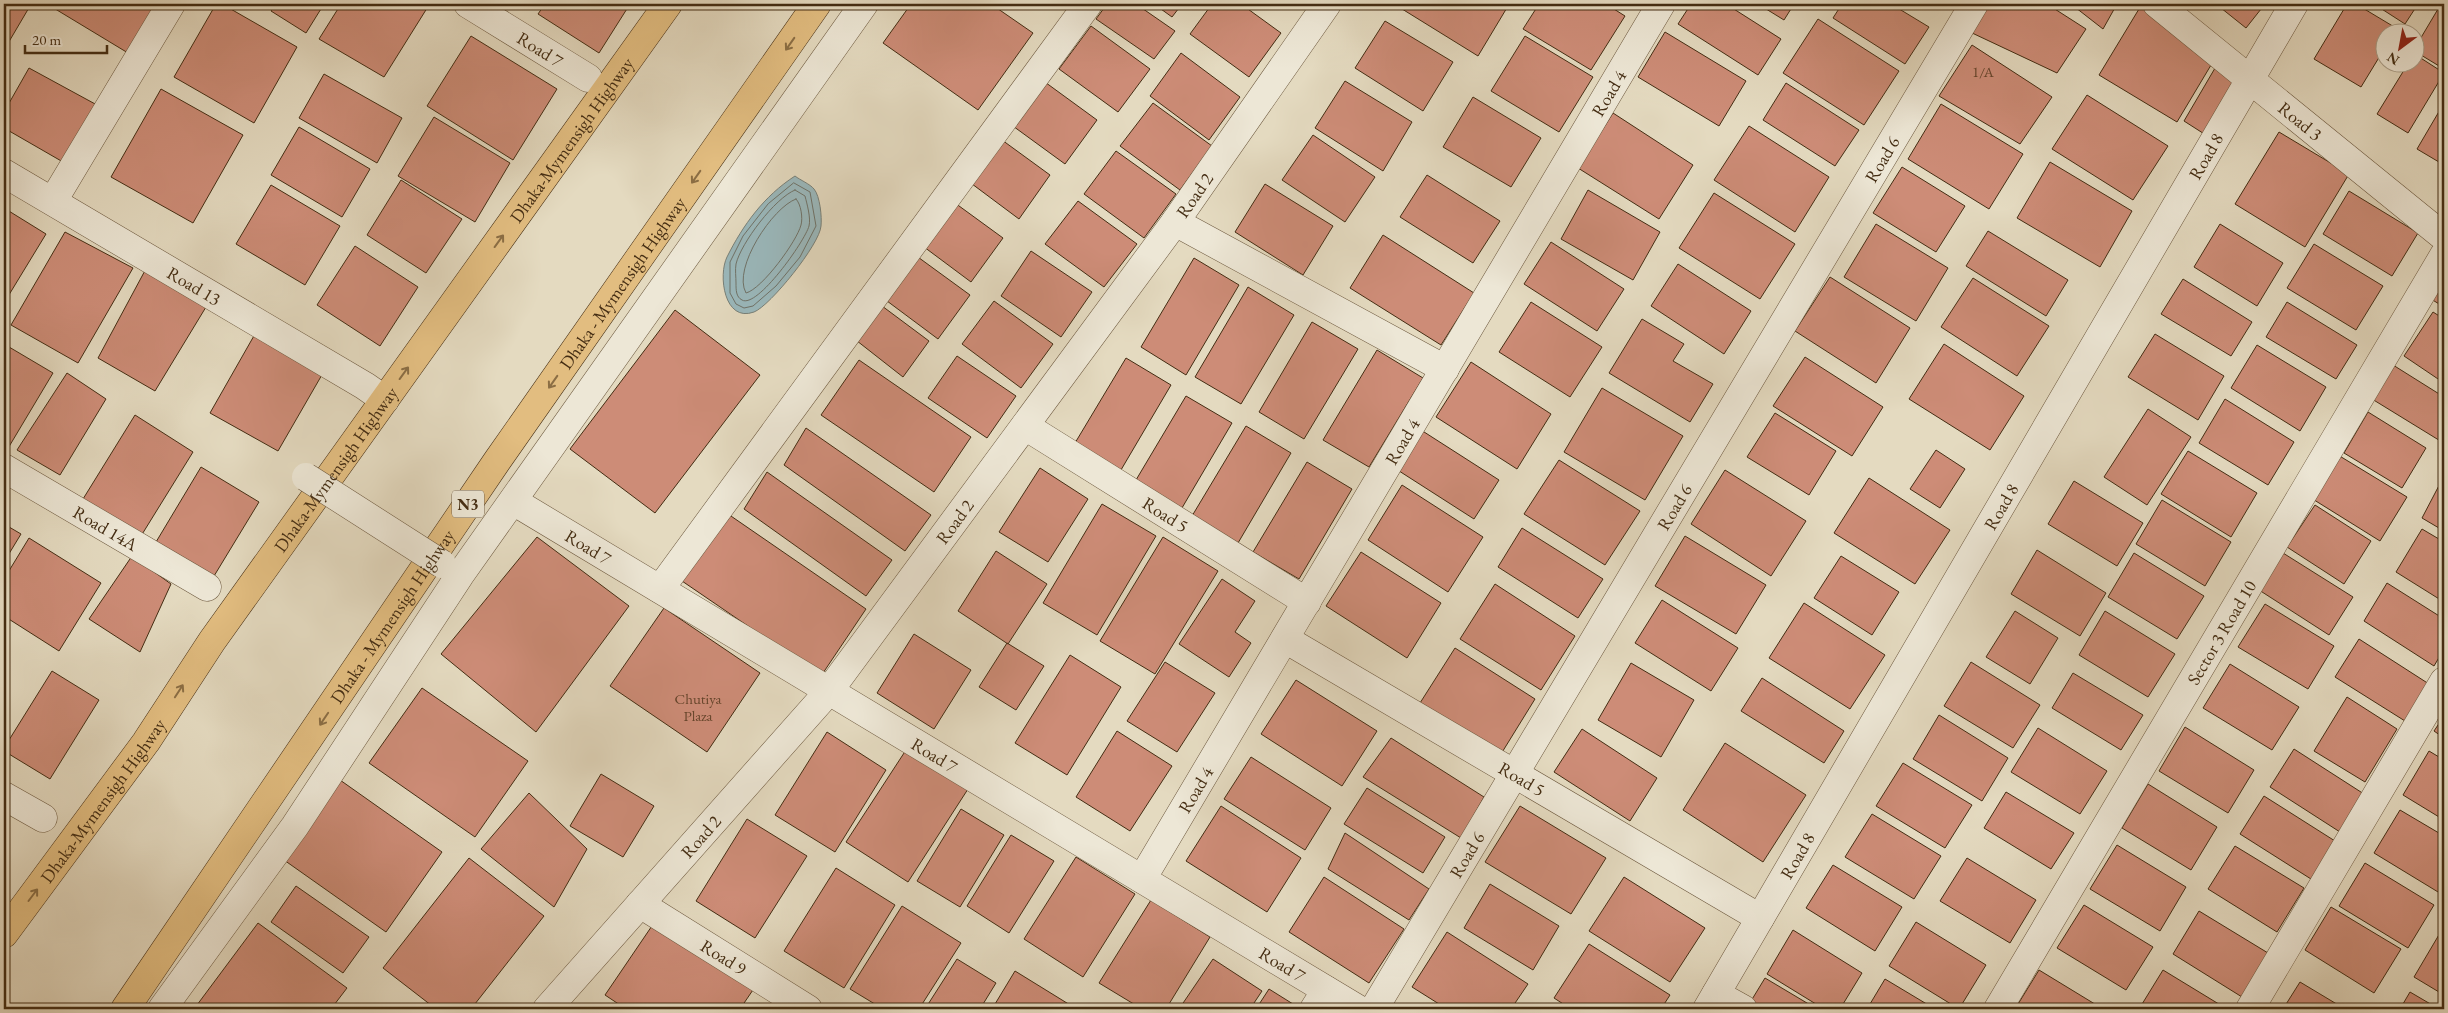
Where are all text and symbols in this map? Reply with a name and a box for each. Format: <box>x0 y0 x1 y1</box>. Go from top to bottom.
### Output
scale bar <box>25 22 108 54</box>
north arrow <box>2376 22 2426 72</box>
street label: Road 7 <box>513 26 568 72</box>
text: 20 m <box>32 30 61 49</box>
one-way arrow <box>785 37 795 51</box>
text: N <box>2383 48 2403 70</box>
street label: Dhaka-Mymensigh Highway <box>504 52 638 227</box>
house number: 1/A <box>1972 62 1995 81</box>
street label: Road 4 <box>1586 65 1631 120</box>
street label: Road 3 <box>2274 96 2327 145</box>
street label: Road 8 <box>2183 128 2228 183</box>
street label: Road 6 <box>1859 131 1904 186</box>
street label: Road 2 <box>1170 167 1218 222</box>
one-way arrow <box>691 170 701 184</box>
street label: Dhaka - Mymensigh Highway <box>554 192 690 373</box>
one-way arrow <box>494 234 504 248</box>
street label: Road 13 <box>163 261 225 310</box>
one-way arrow <box>399 366 409 380</box>
one-way arrow <box>548 374 558 388</box>
street label: Dhaka-Mymensigh Highway <box>268 382 402 556</box>
street label: Road 4 <box>1379 414 1424 469</box>
street label: Road 6 <box>1651 479 1697 534</box>
street label: Road 8 <box>1978 479 2023 534</box>
road number: N3 <box>452 490 484 518</box>
street label: Road 5 <box>1139 491 1193 537</box>
street label: Road 2 <box>930 494 979 548</box>
street label: Road 14A <box>69 500 143 556</box>
street label: Dhaka - Mymensigh Highway <box>325 524 459 707</box>
street label: Road 7 <box>561 524 616 569</box>
street label: Sector 3 Road 10 <box>2181 575 2261 688</box>
one-way arrow <box>174 685 184 699</box>
house number: Chutiya Plaza <box>675 689 722 725</box>
one-way arrow <box>319 711 329 725</box>
street label: Dhaka-Mymensigh Highway <box>35 714 170 887</box>
street label: Road 7 <box>907 732 962 777</box>
street label: Road 5 <box>1495 756 1549 801</box>
street label: Road 4 <box>1172 762 1218 817</box>
street label: Road 2 <box>675 810 726 862</box>
street label: Road 6 <box>1444 827 1489 882</box>
street label: Road 8 <box>1774 828 1819 883</box>
one-way arrow <box>28 888 38 902</box>
street label: Road 9 <box>697 933 752 980</box>
street label: Road 7 <box>1255 941 1310 987</box>

